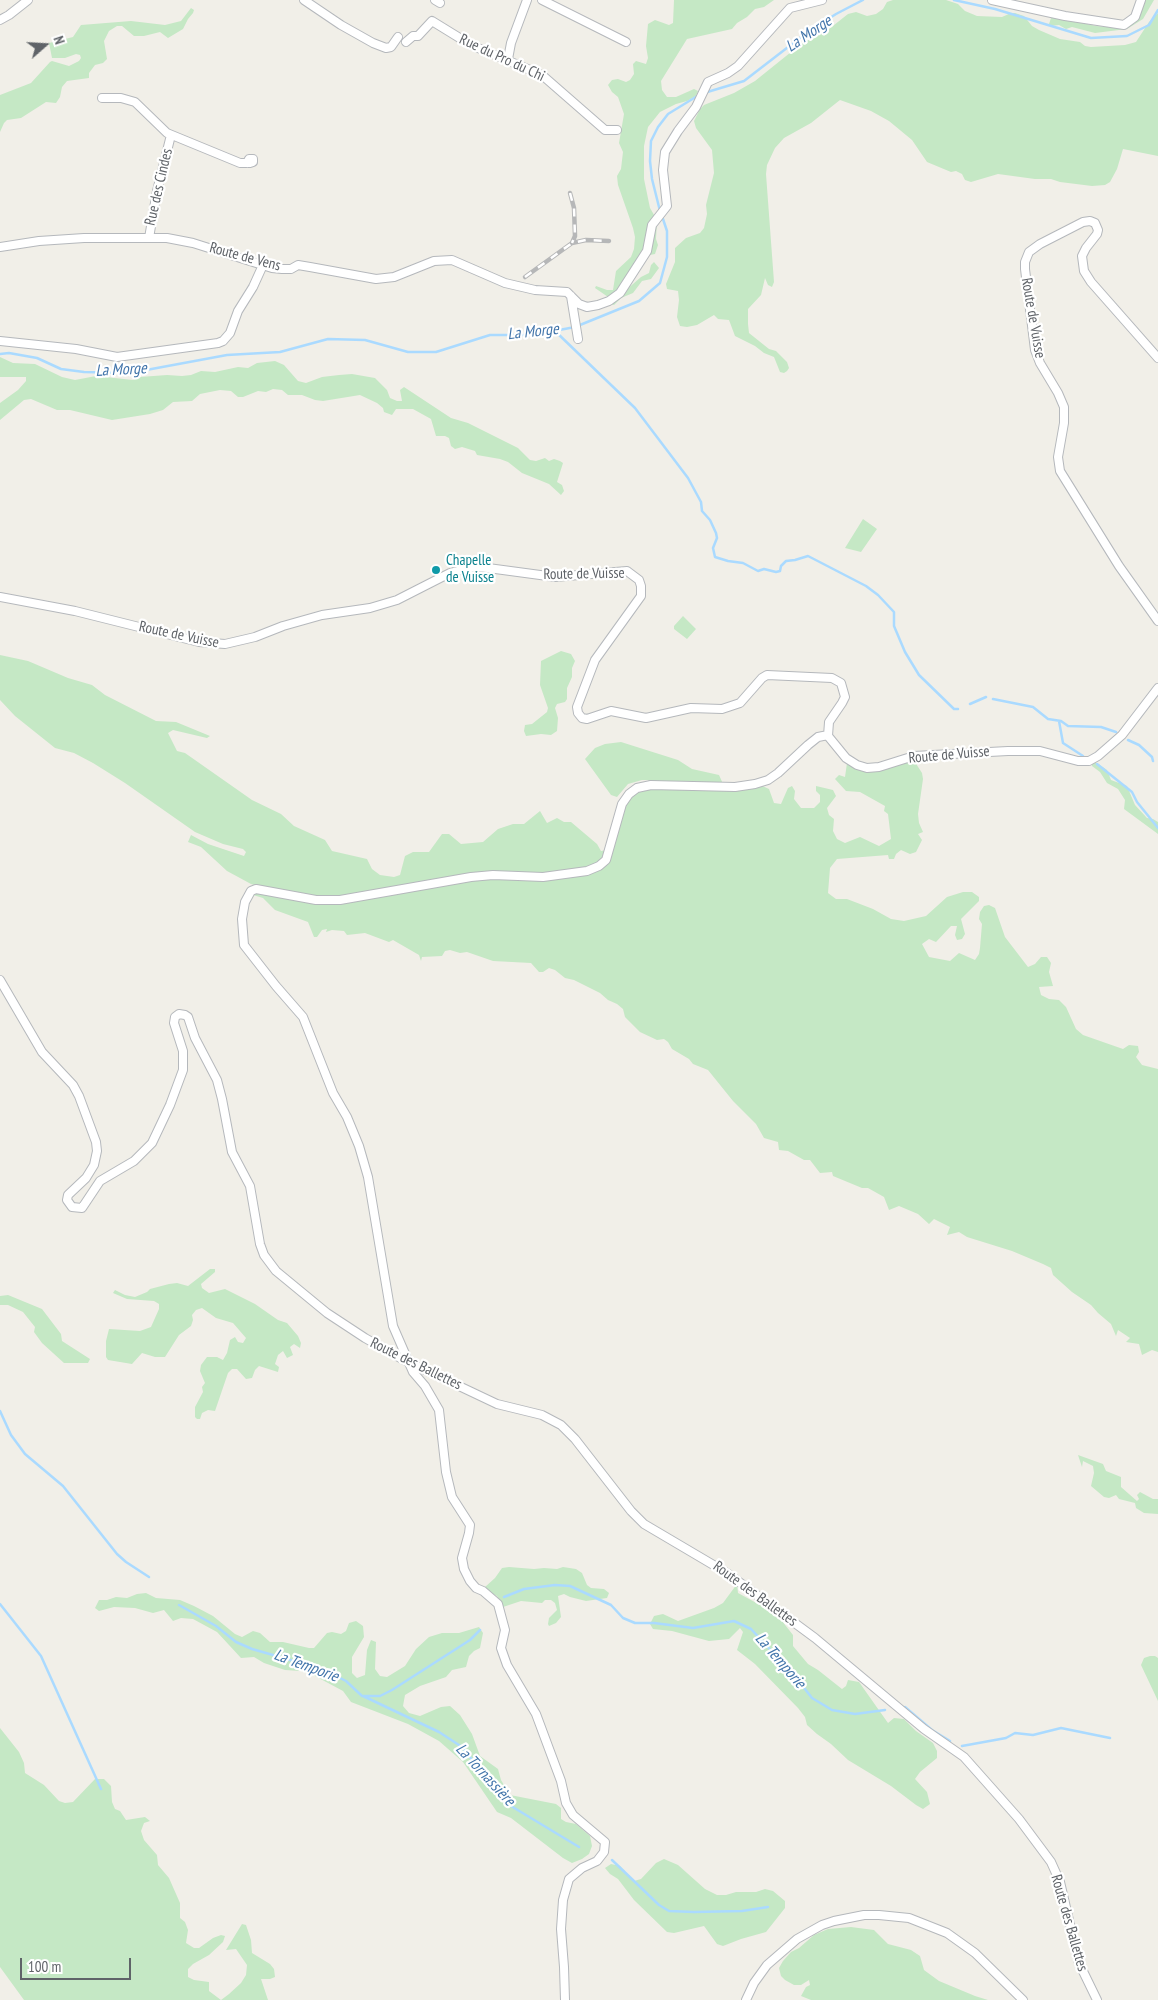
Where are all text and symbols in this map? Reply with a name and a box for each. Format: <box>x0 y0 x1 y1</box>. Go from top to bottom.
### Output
water label: La Morge <box>782 12 836 56</box>
north arrow <box>20 20 70 70</box>
street label: Rue du Pro du Chi <box>456 30 548 86</box>
text: N <box>49 34 69 47</box>
street label: Rue des Cindes <box>141 147 177 227</box>
street label: Route de Vens <box>207 239 283 275</box>
street label: Route de Vuisse <box>1017 276 1049 360</box>
water label: La Morge <box>507 320 559 344</box>
water label: La Morge <box>95 359 147 381</box>
place label: Chapelle de Vuisse <box>446 552 494 587</box>
marker: Chapelle de Vuisse <box>430 564 442 576</box>
street label: Route de Vuisse <box>543 564 625 584</box>
street label: Route de Vuisse <box>137 618 221 652</box>
street label: Route de Vuisse <box>908 742 990 768</box>
street label: Route des Ballettes <box>367 1334 465 1394</box>
street label: Route des Ballettes <box>709 1557 801 1631</box>
water label: La Temporie <box>751 1629 809 1693</box>
water label: La Temporie <box>271 1646 341 1686</box>
water label: La Tornassière <box>451 1740 519 1810</box>
street label: Route des Ballettes <box>1047 1873 1091 1973</box>
scale bar <box>22 1948 134 1980</box>
text: 100 m <box>28 1957 61 1976</box>

